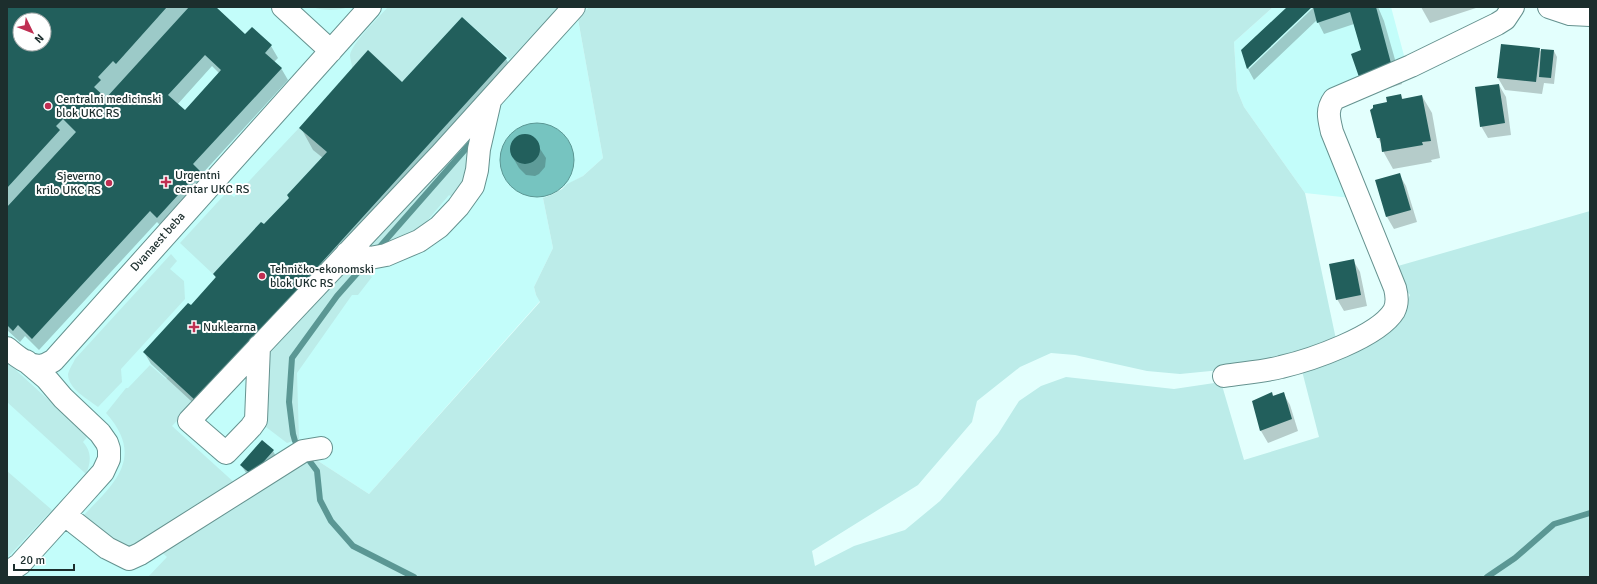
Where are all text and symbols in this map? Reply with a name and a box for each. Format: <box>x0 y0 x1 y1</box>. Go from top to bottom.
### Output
north arrow <box>12 12 52 52</box>
text: N <box>32 31 46 46</box>
place label: Centralni medicinski blok UKC RS <box>56 92 161 121</box>
marker: Centralni medicinski blok UKC RS <box>43 101 53 111</box>
place label: Urgentni centar UKC RS <box>175 168 250 197</box>
place label: Sjeverno krilo UKC RS <box>36 169 101 198</box>
marker: Urgentni centar UKC RS <box>160 176 172 188</box>
marker: Sjeverno krilo UKC RS <box>104 178 114 188</box>
street label: Dvanaest beba <box>127 209 189 275</box>
place label: Tehničko-ekonomski blok UKC RS <box>270 262 374 291</box>
marker: Tehničko-ekonomski blok UKC RS <box>257 271 267 281</box>
place label: Nuklearna <box>203 320 256 335</box>
marker: Nuklearna <box>188 321 200 333</box>
scale bar <box>14 546 74 572</box>
text: 20 m <box>20 553 45 568</box>

